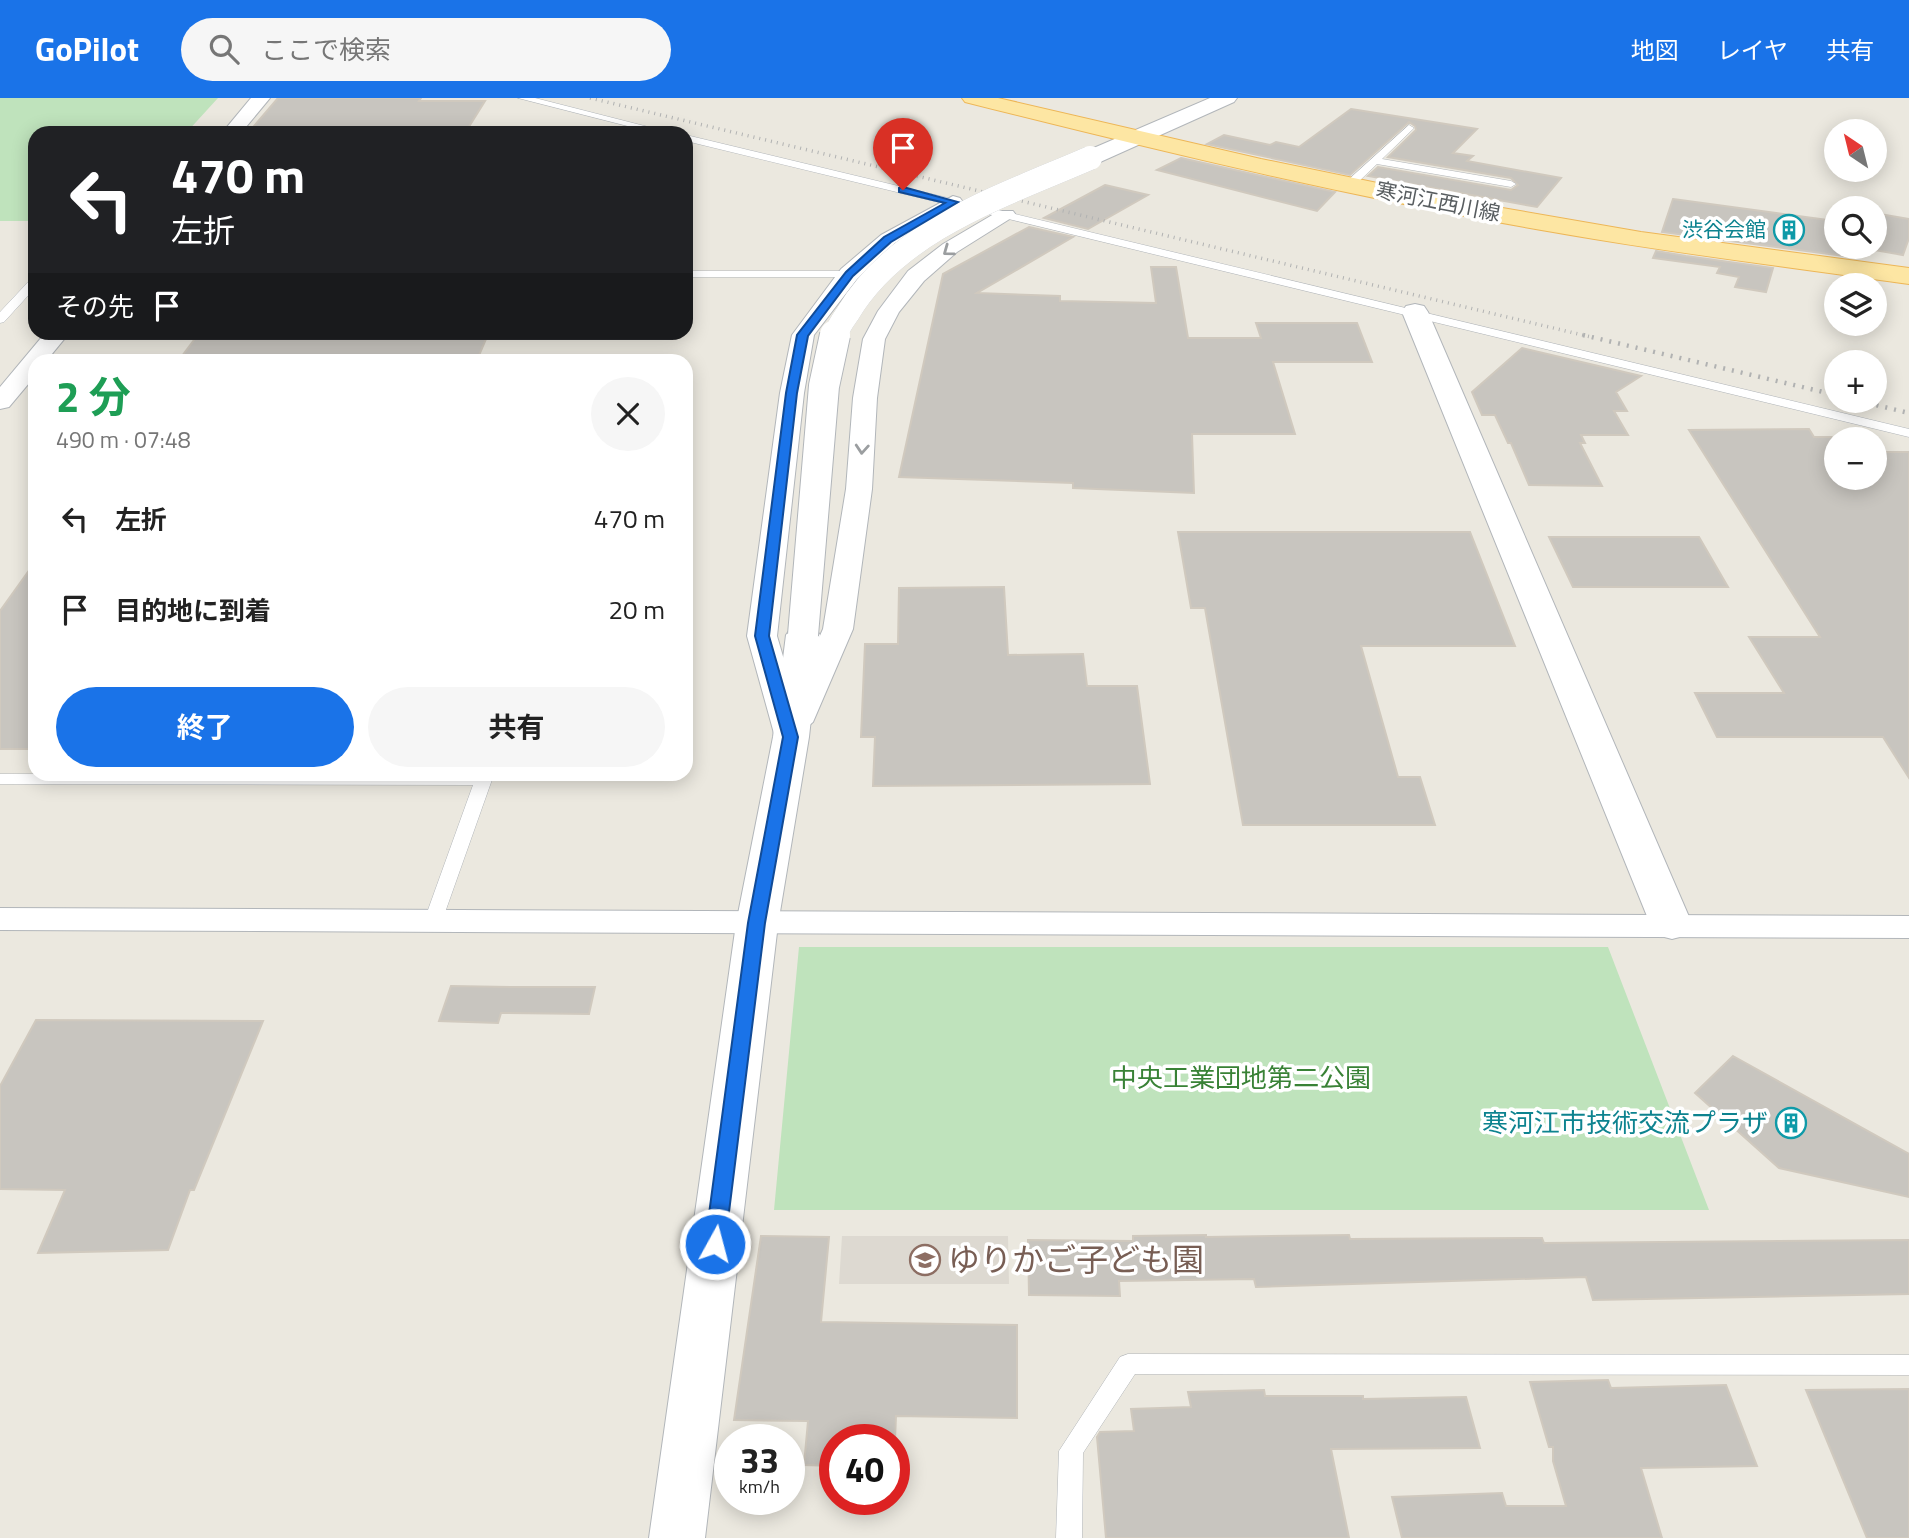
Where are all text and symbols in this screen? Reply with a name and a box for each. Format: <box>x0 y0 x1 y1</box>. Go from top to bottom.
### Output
search box <box>181 18 671 81</box>
text: GoPilot <box>35 24 139 74</box>
icon: search <box>205 30 243 68</box>
text: ここで検索 <box>261 30 391 69</box>
text: 地図 <box>1631 32 1679 68</box>
text: レイヤ <box>1717 32 1788 68</box>
text: 共有 <box>1826 32 1874 68</box>
pin <box>873 118 933 190</box>
north arrow <box>1824 119 1886 182</box>
map controls <box>1824 119 1887 490</box>
icon: arrive <box>884 129 922 167</box>
text: 470 m <box>171 137 305 212</box>
icon: left <box>56 154 147 245</box>
street label: 寒河江西川線 <box>1373 173 1503 229</box>
button: search <box>1824 196 1887 259</box>
text: 左折 <box>171 206 235 254</box>
place label: 渋谷会館 <box>1682 213 1766 245</box>
building icon: 渋谷会館 <box>1772 213 1806 247</box>
one-way arrow <box>943 243 955 255</box>
button: layers <box>1824 273 1887 336</box>
text: その先 <box>56 287 134 326</box>
icon: arrive <box>148 287 186 325</box>
button: + <box>1824 350 1887 413</box>
text: 2 分 <box>56 364 131 428</box>
button: close <box>591 377 665 451</box>
text: 490 m · 07:48 <box>56 422 191 457</box>
button: − <box>1824 427 1887 490</box>
one-way arrow <box>855 444 870 455</box>
text: 470 m <box>594 499 665 538</box>
icon: left <box>56 500 94 538</box>
text: 左折 <box>115 500 167 539</box>
text: 20 m <box>608 590 665 629</box>
icon: arrive <box>56 591 94 629</box>
text: 目的地に到着 <box>115 591 271 630</box>
button: 終了 <box>56 687 354 767</box>
button: 共有 <box>368 687 665 767</box>
park label: 中央工業団地第二公園 <box>1111 1058 1371 1097</box>
place label: 寒河江市技術交流プラザ <box>1482 1103 1768 1142</box>
building icon: 寒河江市技術交流プラザ <box>1774 1106 1808 1140</box>
position arrow <box>678 1207 752 1281</box>
place label: ゆりかご子ども園 <box>948 1235 1204 1283</box>
school or university icon: ゆりかご子ども園 <box>908 1243 942 1277</box>
speed limit sign: 40 <box>819 1424 910 1515</box>
text: 33 <box>740 1433 779 1487</box>
text: km/h <box>739 1473 780 1500</box>

